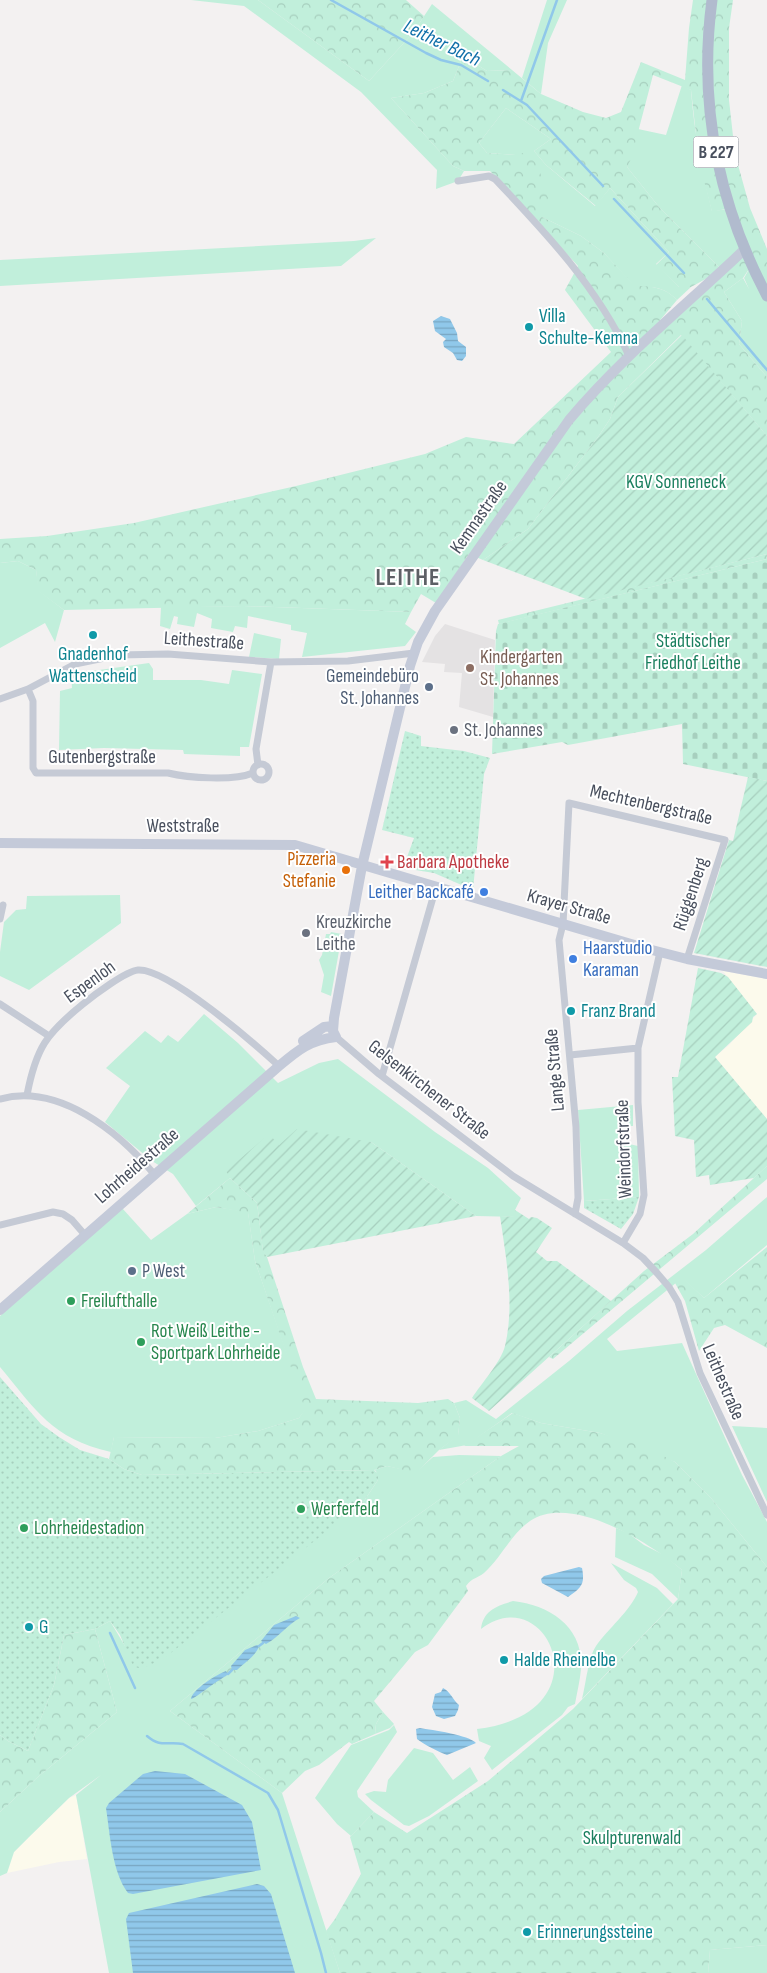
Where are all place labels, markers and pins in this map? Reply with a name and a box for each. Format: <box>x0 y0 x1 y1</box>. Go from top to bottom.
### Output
place label: Villa Schulte-Kemna <box>539 305 638 350</box>
marker: Villa Schulte-Kemna <box>523 321 535 333</box>
marker: Gnadenhof Wattenscheid <box>87 629 99 641</box>
place label: Gnadenhof Wattenscheid <box>49 643 137 688</box>
place label: Kindergarten St. Johannes <box>480 646 563 691</box>
marker: Kindergarten St. Johannes <box>464 662 476 674</box>
place label: Gemeindebüro St. Johannes <box>326 665 419 710</box>
marker: Gemeindebüro St. Johannes <box>423 681 435 693</box>
place label: St. Johannes <box>464 719 543 742</box>
marker: St. Johannes <box>448 724 460 736</box>
place label: Pizzeria Stefanie <box>283 848 336 893</box>
place label: Barbara Apotheke <box>397 851 509 874</box>
marker: Barbara Apotheke <box>381 856 393 868</box>
marker: Pizzeria Stefanie <box>340 864 352 876</box>
place label: Leither Backcafé <box>368 881 474 904</box>
marker: Leither Backcafé <box>478 886 490 898</box>
place label: Kreuzkirche Leithe <box>316 911 391 956</box>
marker: Kreuzkirche Leithe <box>300 927 312 939</box>
place label: Haarstudio Karaman <box>583 937 652 982</box>
marker: Haarstudio Karaman <box>567 953 579 965</box>
place label: Franz Brand <box>581 1000 656 1023</box>
marker: Franz Brand <box>565 1005 577 1017</box>
place label: P West <box>142 1260 186 1283</box>
marker: P West <box>126 1265 138 1277</box>
place label: Freilufthalle <box>81 1290 157 1313</box>
marker: Freilufthalle <box>65 1295 77 1307</box>
place label: Rot Weiß Leithe - Sportpark Lohrheide <box>151 1320 280 1365</box>
marker: Rot Weiß Leithe - Sportpark Lohrheide <box>135 1336 147 1348</box>
place label: Werferfeld <box>311 1498 379 1521</box>
marker: Werferfeld <box>295 1503 307 1515</box>
place label: Lohrheidestadion <box>34 1517 144 1540</box>
marker: Lohrheidestadion <box>18 1522 30 1534</box>
place label: G <box>39 1616 49 1639</box>
marker: G <box>23 1621 35 1633</box>
place label: Halde Rheinelbe <box>514 1649 616 1672</box>
marker: Halde Rheinelbe <box>498 1654 510 1666</box>
place label: Erinnerungssteine <box>537 1921 653 1944</box>
marker: Erinnerungssteine <box>521 1926 533 1938</box>

